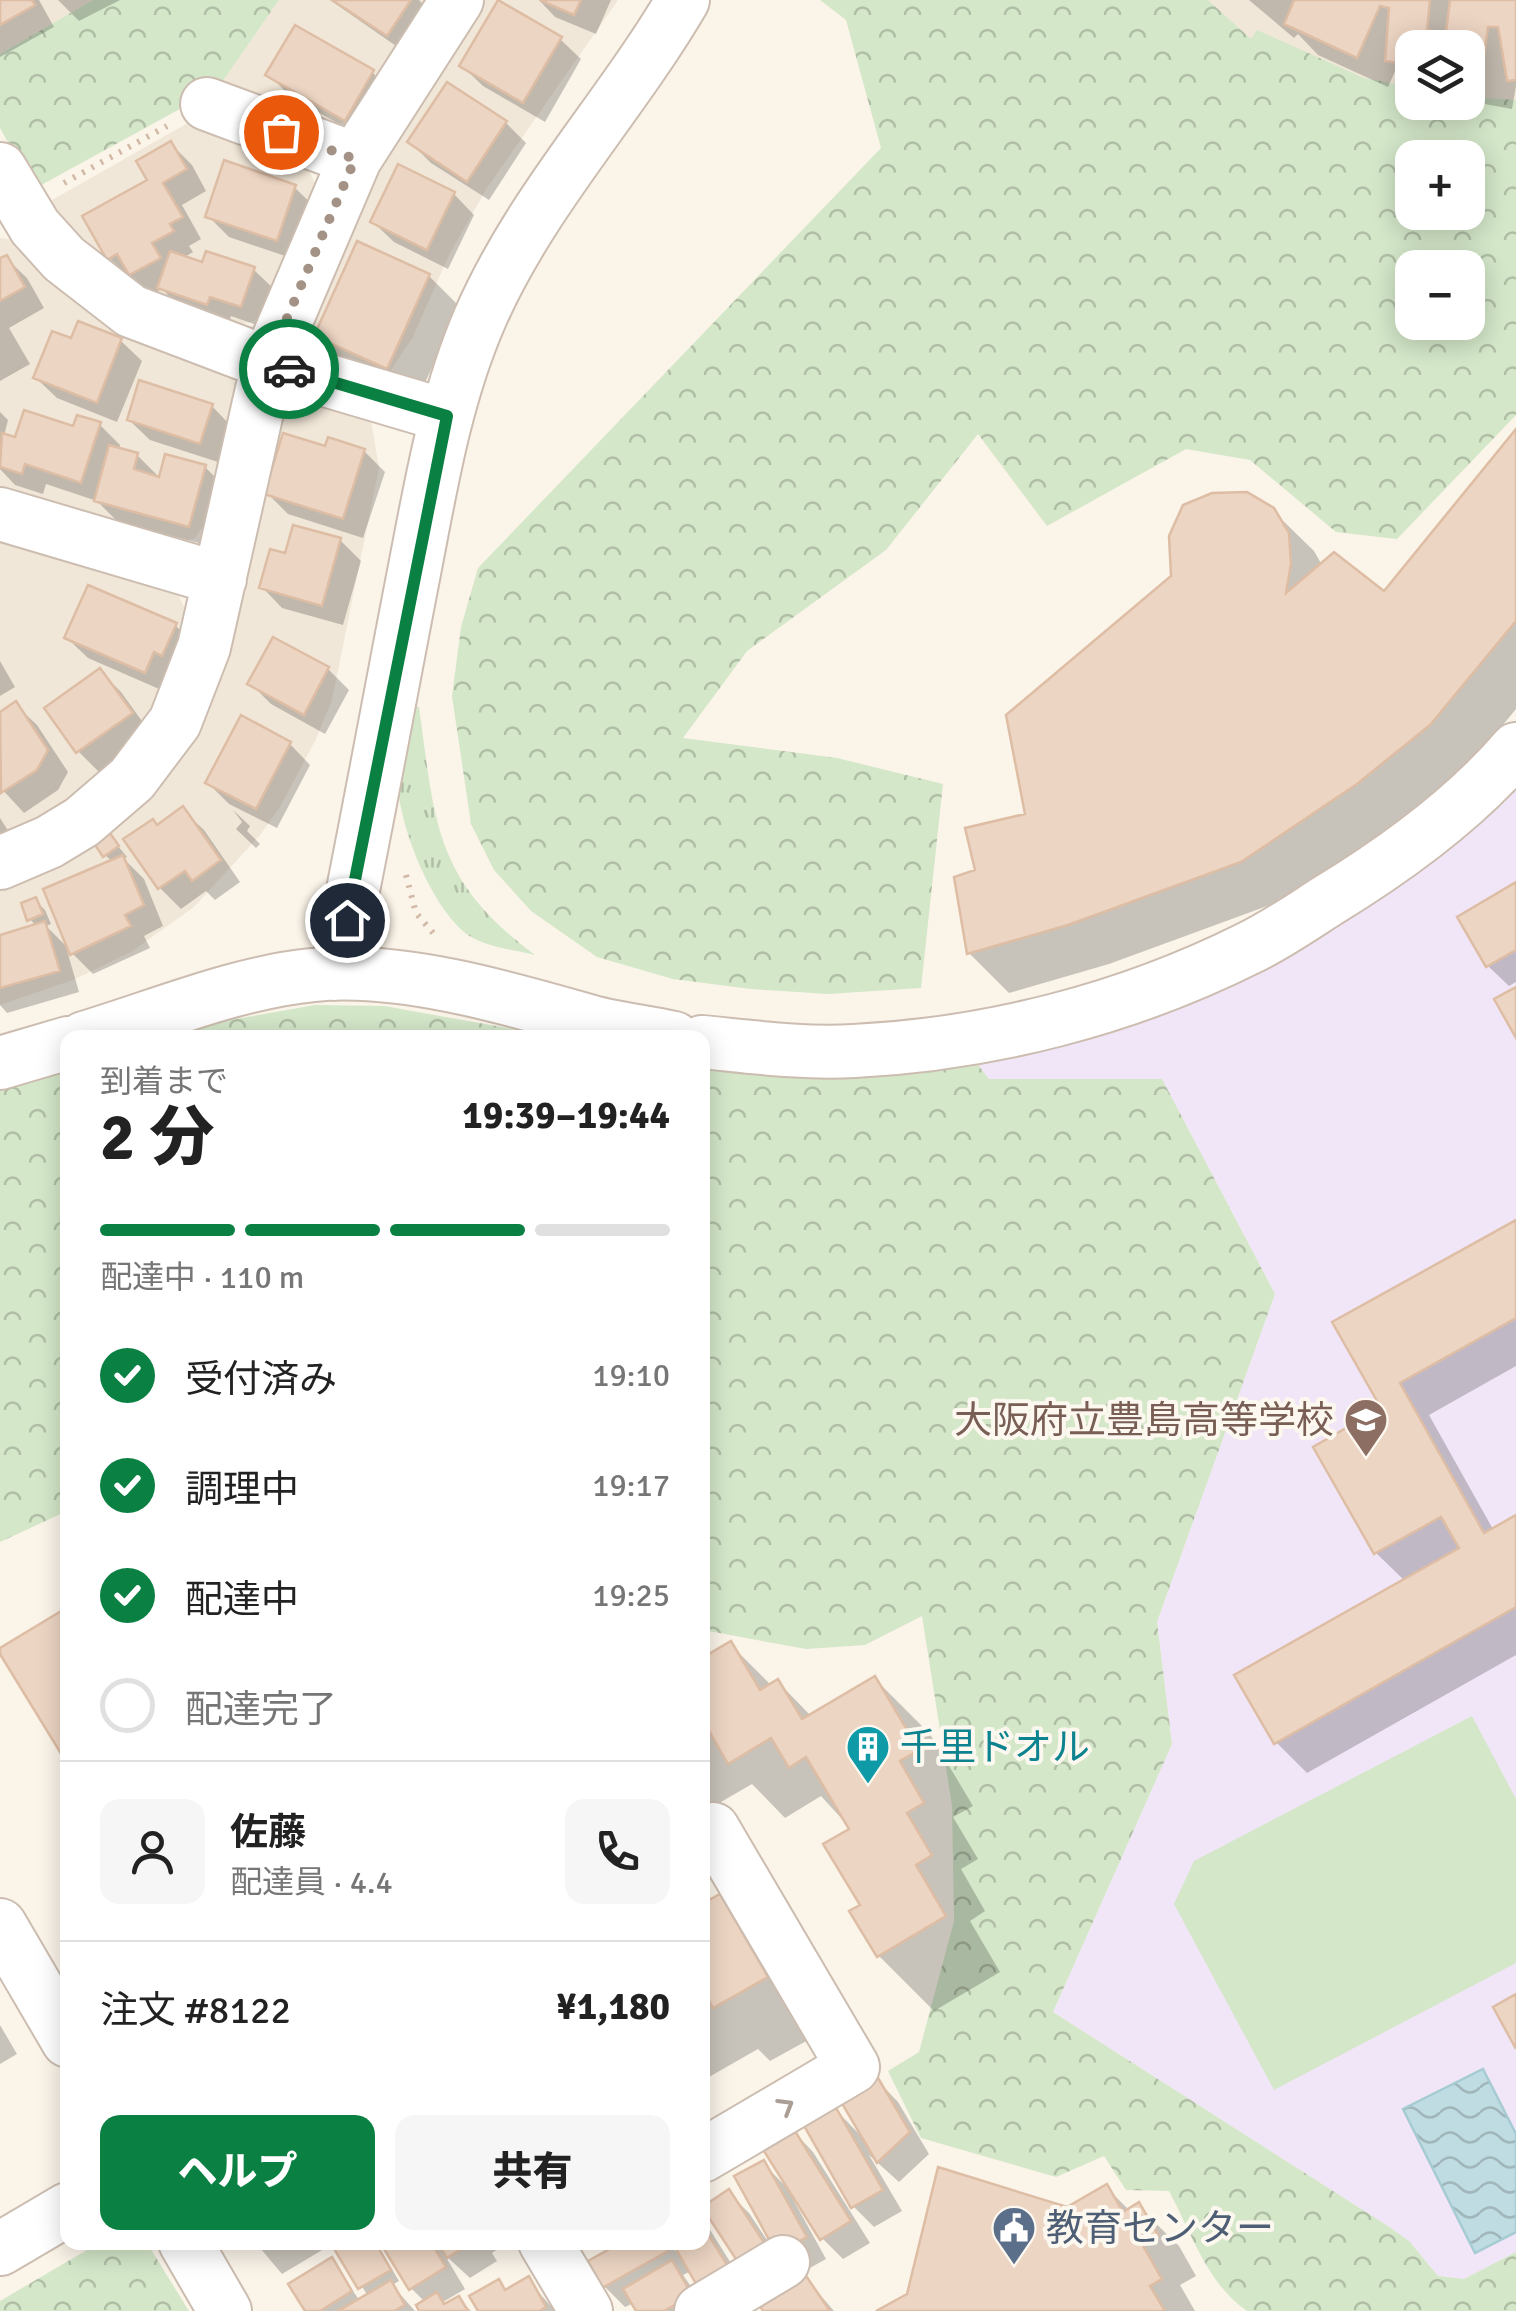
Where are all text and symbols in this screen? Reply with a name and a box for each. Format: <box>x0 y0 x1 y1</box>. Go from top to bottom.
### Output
map controls <box>1395 30 1485 340</box>
button: layers <box>1395 30 1485 120</box>
pin <box>239 90 324 175</box>
icon: bag <box>254 105 309 160</box>
button: + <box>1395 140 1485 230</box>
button: − <box>1395 250 1485 340</box>
courier <box>239 319 339 419</box>
icon: car <box>262 342 317 397</box>
pin <box>305 878 390 963</box>
icon: home <box>320 893 375 948</box>
text: 到着まで <box>100 1062 228 1101</box>
text: 19:39–19:44 <box>462 1092 670 1139</box>
text: 2 分 <box>100 1098 214 1178</box>
text: 配達中 · 110 m <box>100 1258 304 1297</box>
icon: check <box>100 1348 155 1403</box>
text: 受付済み <box>185 1356 337 1403</box>
text: 19:10 <box>592 1356 670 1395</box>
place label: 大阪府立豊島高等学校 <box>954 1397 1334 1444</box>
school or university icon: 大阪府立豊島高等学校 <box>1343 1397 1389 1458</box>
icon: check <box>100 1458 155 1513</box>
text: 調理中 <box>185 1466 299 1513</box>
text: 19:17 <box>592 1466 670 1505</box>
icon: check <box>100 1568 155 1623</box>
text: 配達中 <box>185 1576 299 1623</box>
text: 19:25 <box>592 1576 670 1615</box>
text: 配達完了 <box>185 1686 337 1733</box>
building icon: 千里ドオル <box>845 1724 891 1785</box>
place label: 千里ドオル <box>900 1724 1090 1771</box>
button: person <box>100 1799 205 1904</box>
button: phone <box>565 1799 670 1904</box>
text: 佐藤 <box>230 1809 306 1856</box>
text: 配達員 · 4.4 <box>230 1863 393 1902</box>
text: ¥1,180 <box>556 1983 670 2030</box>
text: 注文 #8122 <box>100 1987 291 2034</box>
one-way arrow <box>776 2099 794 2118</box>
button: ヘルプ <box>100 2115 375 2230</box>
button: 共有 <box>395 2115 670 2230</box>
public building icon: 教育センター <box>991 2205 1037 2266</box>
place label: 教育センター <box>1046 2205 1274 2252</box>

